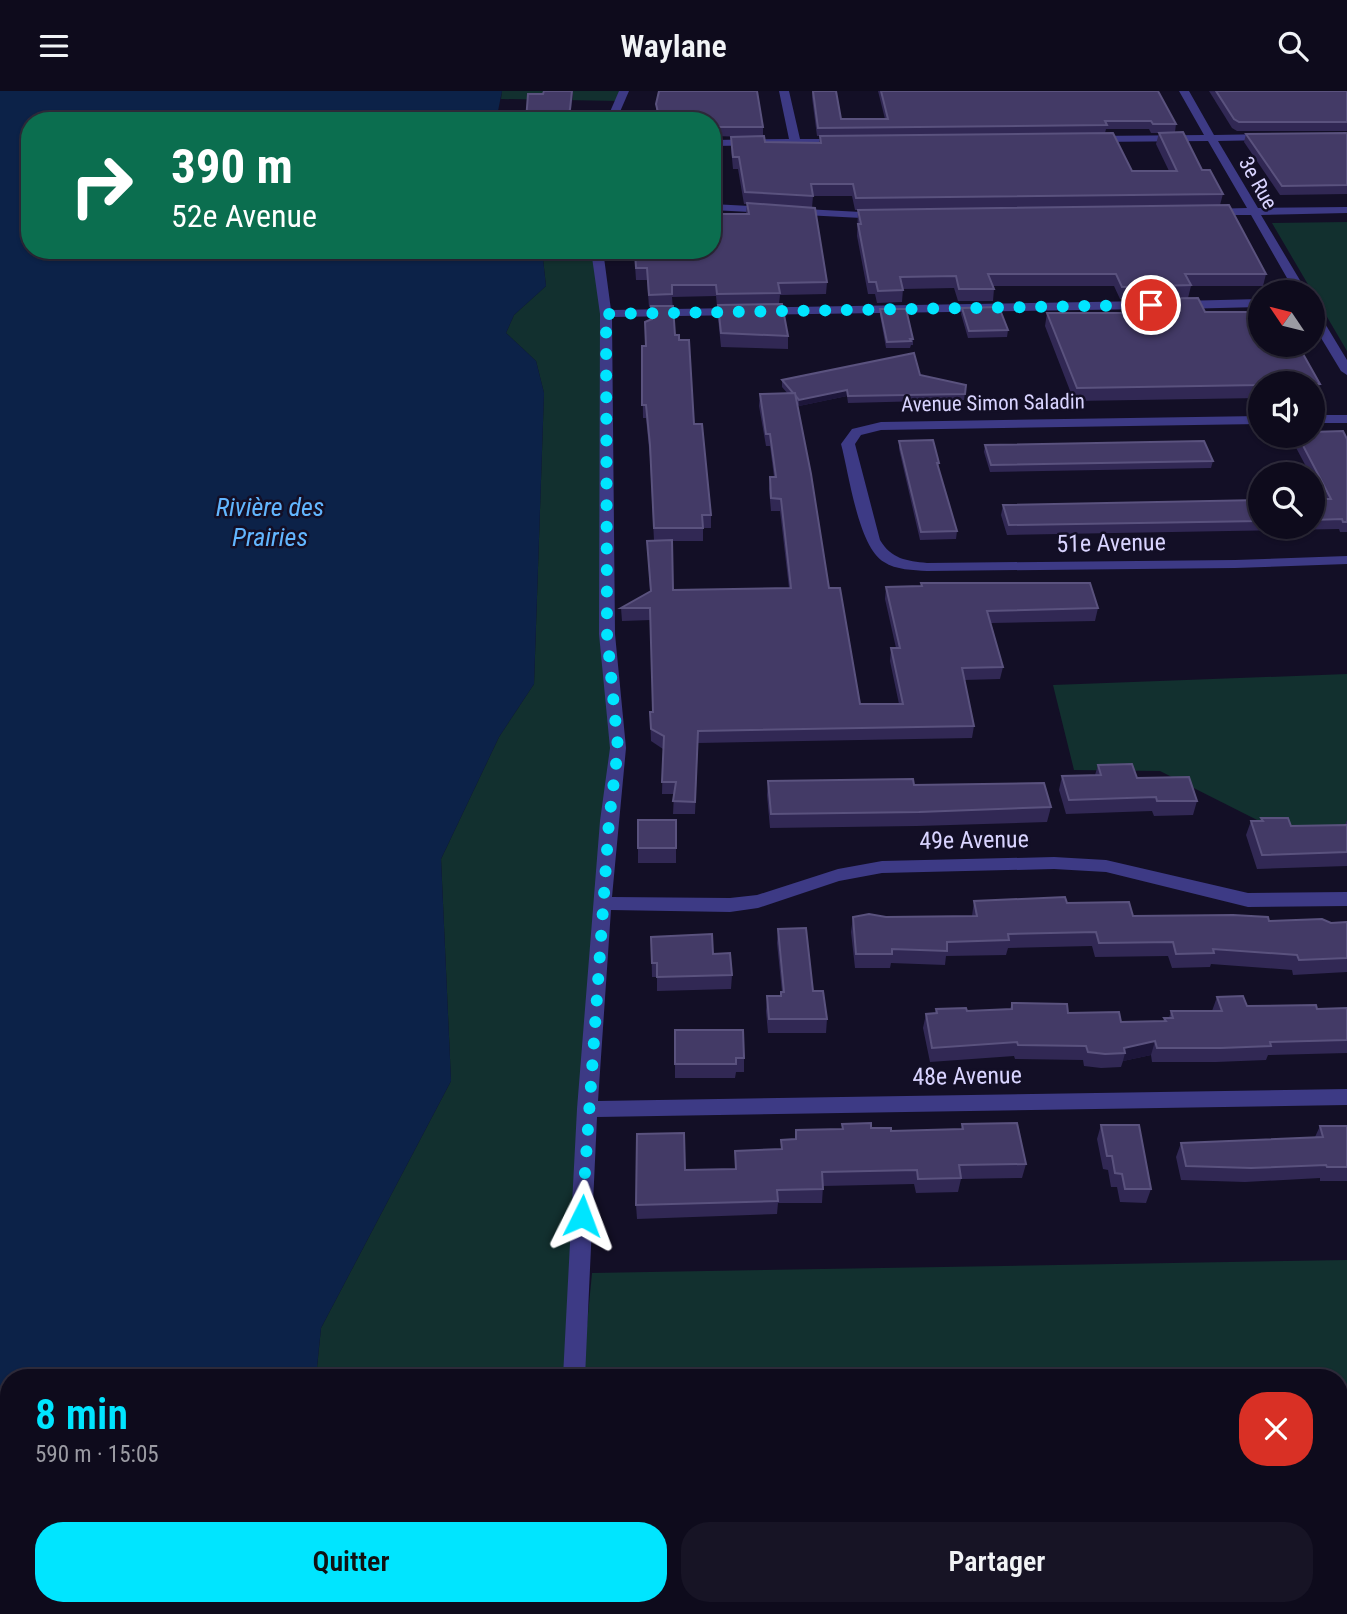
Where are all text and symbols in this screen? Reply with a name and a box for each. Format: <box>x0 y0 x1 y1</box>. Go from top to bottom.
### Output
icon: menu <box>35 27 73 65</box>
text: Waylane <box>620 27 727 65</box>
icon: search <box>1274 27 1312 65</box>
text: 390 m <box>171 138 293 195</box>
icon: right <box>56 140 147 231</box>
street label: 3e Rue <box>1234 153 1282 214</box>
text: 52e Avenue <box>171 197 317 235</box>
pin <box>1121 275 1181 335</box>
north arrow <box>1248 280 1325 357</box>
map controls <box>1248 280 1325 539</box>
icon: arrive <box>1132 286 1170 324</box>
button: sound <box>1248 371 1325 448</box>
street label: Avenue Simon Saladin <box>901 389 1085 417</box>
button: search <box>1248 462 1325 539</box>
water label: Rivière des Prairies <box>216 492 324 552</box>
street label: 51e Avenue <box>1056 528 1166 558</box>
street label: 49e Avenue <box>919 825 1029 855</box>
street label: 48e Avenue <box>912 1061 1022 1091</box>
position arrow <box>545 1179 619 1253</box>
text: 8 min <box>35 1390 128 1439</box>
button: close <box>1239 1392 1313 1466</box>
text: 590 m · 15:05 <box>35 1441 159 1468</box>
button: Quitter <box>35 1522 667 1602</box>
button: Partager <box>681 1522 1313 1602</box>

